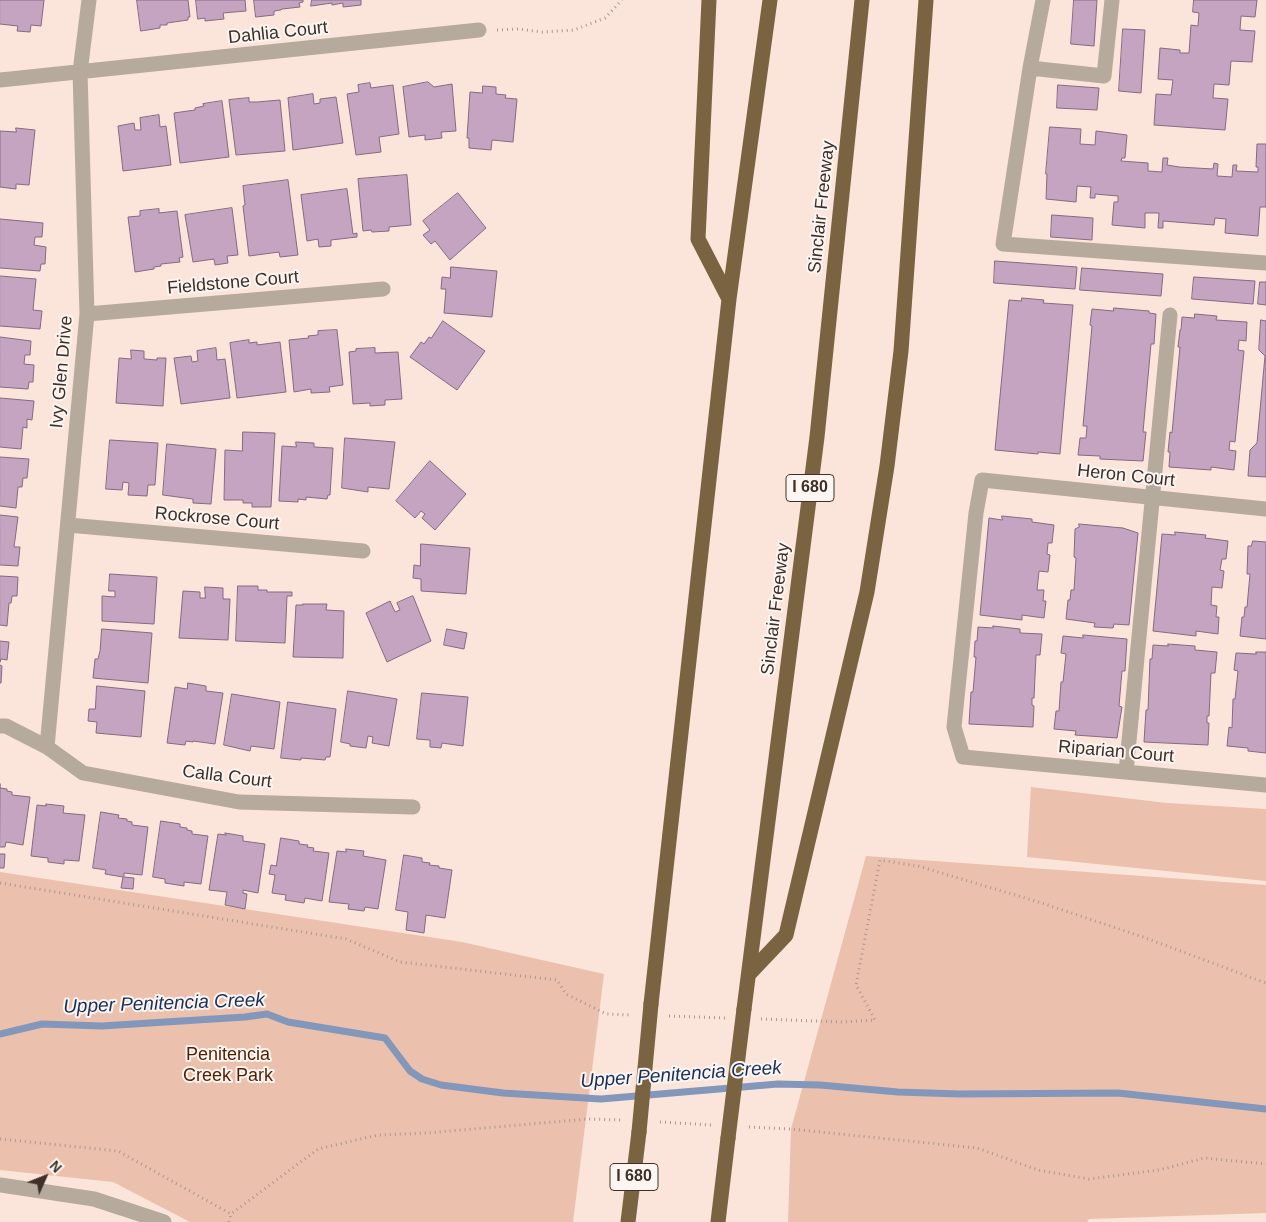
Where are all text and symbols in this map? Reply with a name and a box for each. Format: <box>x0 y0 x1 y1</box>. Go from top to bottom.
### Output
street label: Dahlia Court <box>227 17 329 49</box>
street label: Sinclair Freeway <box>804 140 840 274</box>
street label: Fieldstone Court <box>166 266 300 300</box>
street label: Ivy Glen Drive <box>46 315 78 429</box>
street label: Heron Court <box>1076 460 1176 492</box>
road number: I 680 <box>786 474 834 502</box>
street label: Rockrose Court <box>154 503 280 535</box>
street label: Sinclair Freeway <box>757 542 795 676</box>
street label: Riparian Court <box>1057 736 1175 768</box>
street label: Calla Court <box>181 761 273 793</box>
water label: Upper Penitencia Creek <box>63 989 265 1019</box>
park label: Penitencia Creek Park <box>183 1044 273 1086</box>
water label: Upper Penitencia Creek <box>580 1057 782 1093</box>
north arrow <box>20 1152 70 1202</box>
text: N <box>47 1157 65 1176</box>
road number: I 680 <box>610 1164 658 1190</box>

